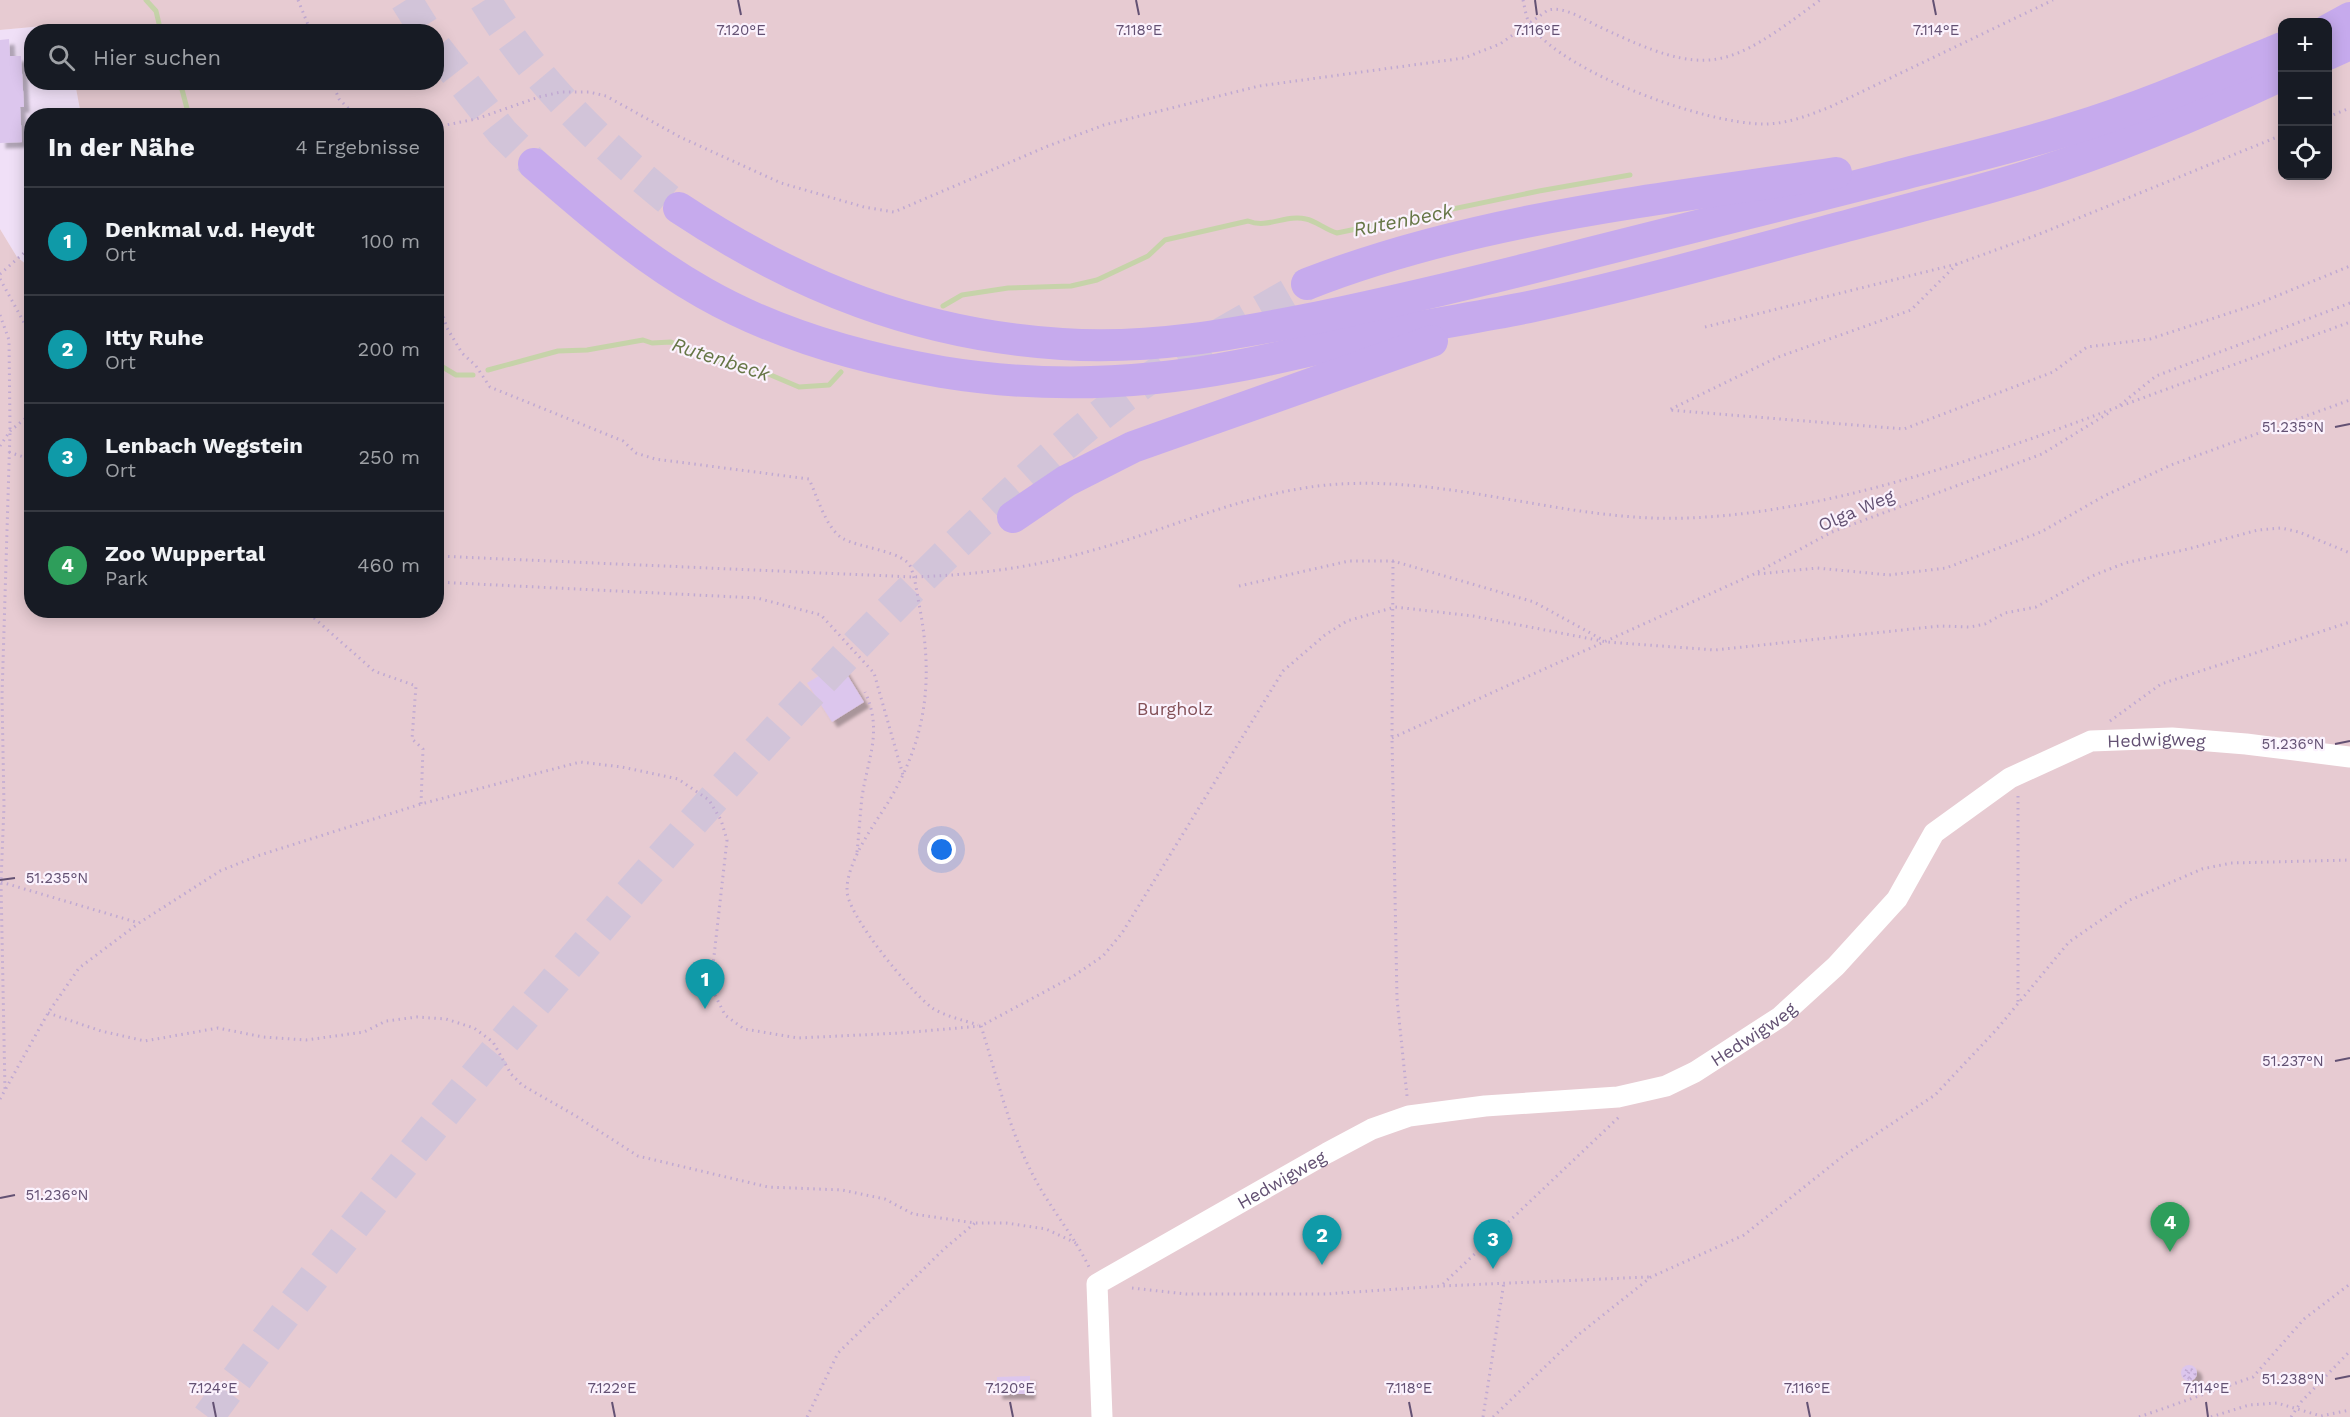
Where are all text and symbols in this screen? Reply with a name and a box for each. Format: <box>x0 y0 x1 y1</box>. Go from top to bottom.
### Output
map controls <box>2278 18 2332 180</box>
button: + <box>2278 18 2332 72</box>
text: 7.120°E <box>716 21 766 39</box>
text: 7.118°E <box>1116 21 1162 39</box>
text: 7.116°E <box>1514 21 1560 39</box>
text: 7.114°E <box>1913 21 1959 39</box>
search box <box>24 24 444 90</box>
icon: search <box>45 41 78 74</box>
text: Hier suchen <box>93 45 221 70</box>
button: − <box>2278 72 2332 126</box>
button: locate <box>2278 126 2332 180</box>
text: In der Nähe <box>48 132 195 162</box>
text: 4 Ergebnisse <box>296 135 420 159</box>
water label: Rutenbeck <box>1351 198 1456 241</box>
text: Denkmal v.d. Heydt <box>105 217 315 242</box>
text: 1 <box>63 229 72 253</box>
text: 100 m <box>361 229 420 253</box>
text: Ort <box>105 242 136 266</box>
text: Itty Ruhe <box>105 325 204 350</box>
water label: Rutenbeck <box>669 332 774 386</box>
text: 2 <box>62 337 73 361</box>
text: 200 m <box>358 337 420 361</box>
text: Ort <box>105 350 136 374</box>
text: 51.235°N <box>2262 418 2324 436</box>
text: Lenbach Wegstein <box>105 433 303 458</box>
text: 3 <box>62 445 73 469</box>
text: 250 m <box>358 445 420 469</box>
text: Ort <box>105 458 136 482</box>
street label: Olga Weg <box>1815 484 1898 535</box>
text: Zoo Wuppertal <box>105 541 265 566</box>
text: 4 <box>61 553 74 577</box>
text: 460 m <box>357 553 420 577</box>
text: Park <box>105 566 148 590</box>
park label: Burgholz <box>1137 698 1213 719</box>
street label: Hedwigweg <box>2107 727 2207 751</box>
text: 51.236°N <box>2261 735 2325 753</box>
your location <box>927 835 956 864</box>
text: 51.235°N <box>26 869 88 887</box>
pin: 1 <box>686 960 724 1009</box>
street label: Hedwigweg <box>1706 997 1800 1070</box>
text: 51.237°N <box>2262 1052 2324 1070</box>
street label: Hedwigweg <box>1233 1145 1330 1213</box>
text: 51.236°N <box>25 1186 89 1204</box>
pin: 4 <box>2150 1202 2190 1252</box>
pin: 2 <box>1302 1216 1342 1265</box>
pin: 3 <box>1474 1220 1512 1269</box>
text: 51.238°N <box>2261 1370 2325 1388</box>
text: 7.124°E <box>189 1379 237 1397</box>
text: 7.122°E <box>587 1379 637 1397</box>
text: 7.120°E <box>985 1379 1035 1397</box>
text: 7.118°E <box>1386 1379 1432 1397</box>
text: 7.116°E <box>1784 1379 1830 1397</box>
text: 7.114°E <box>2183 1379 2229 1397</box>

